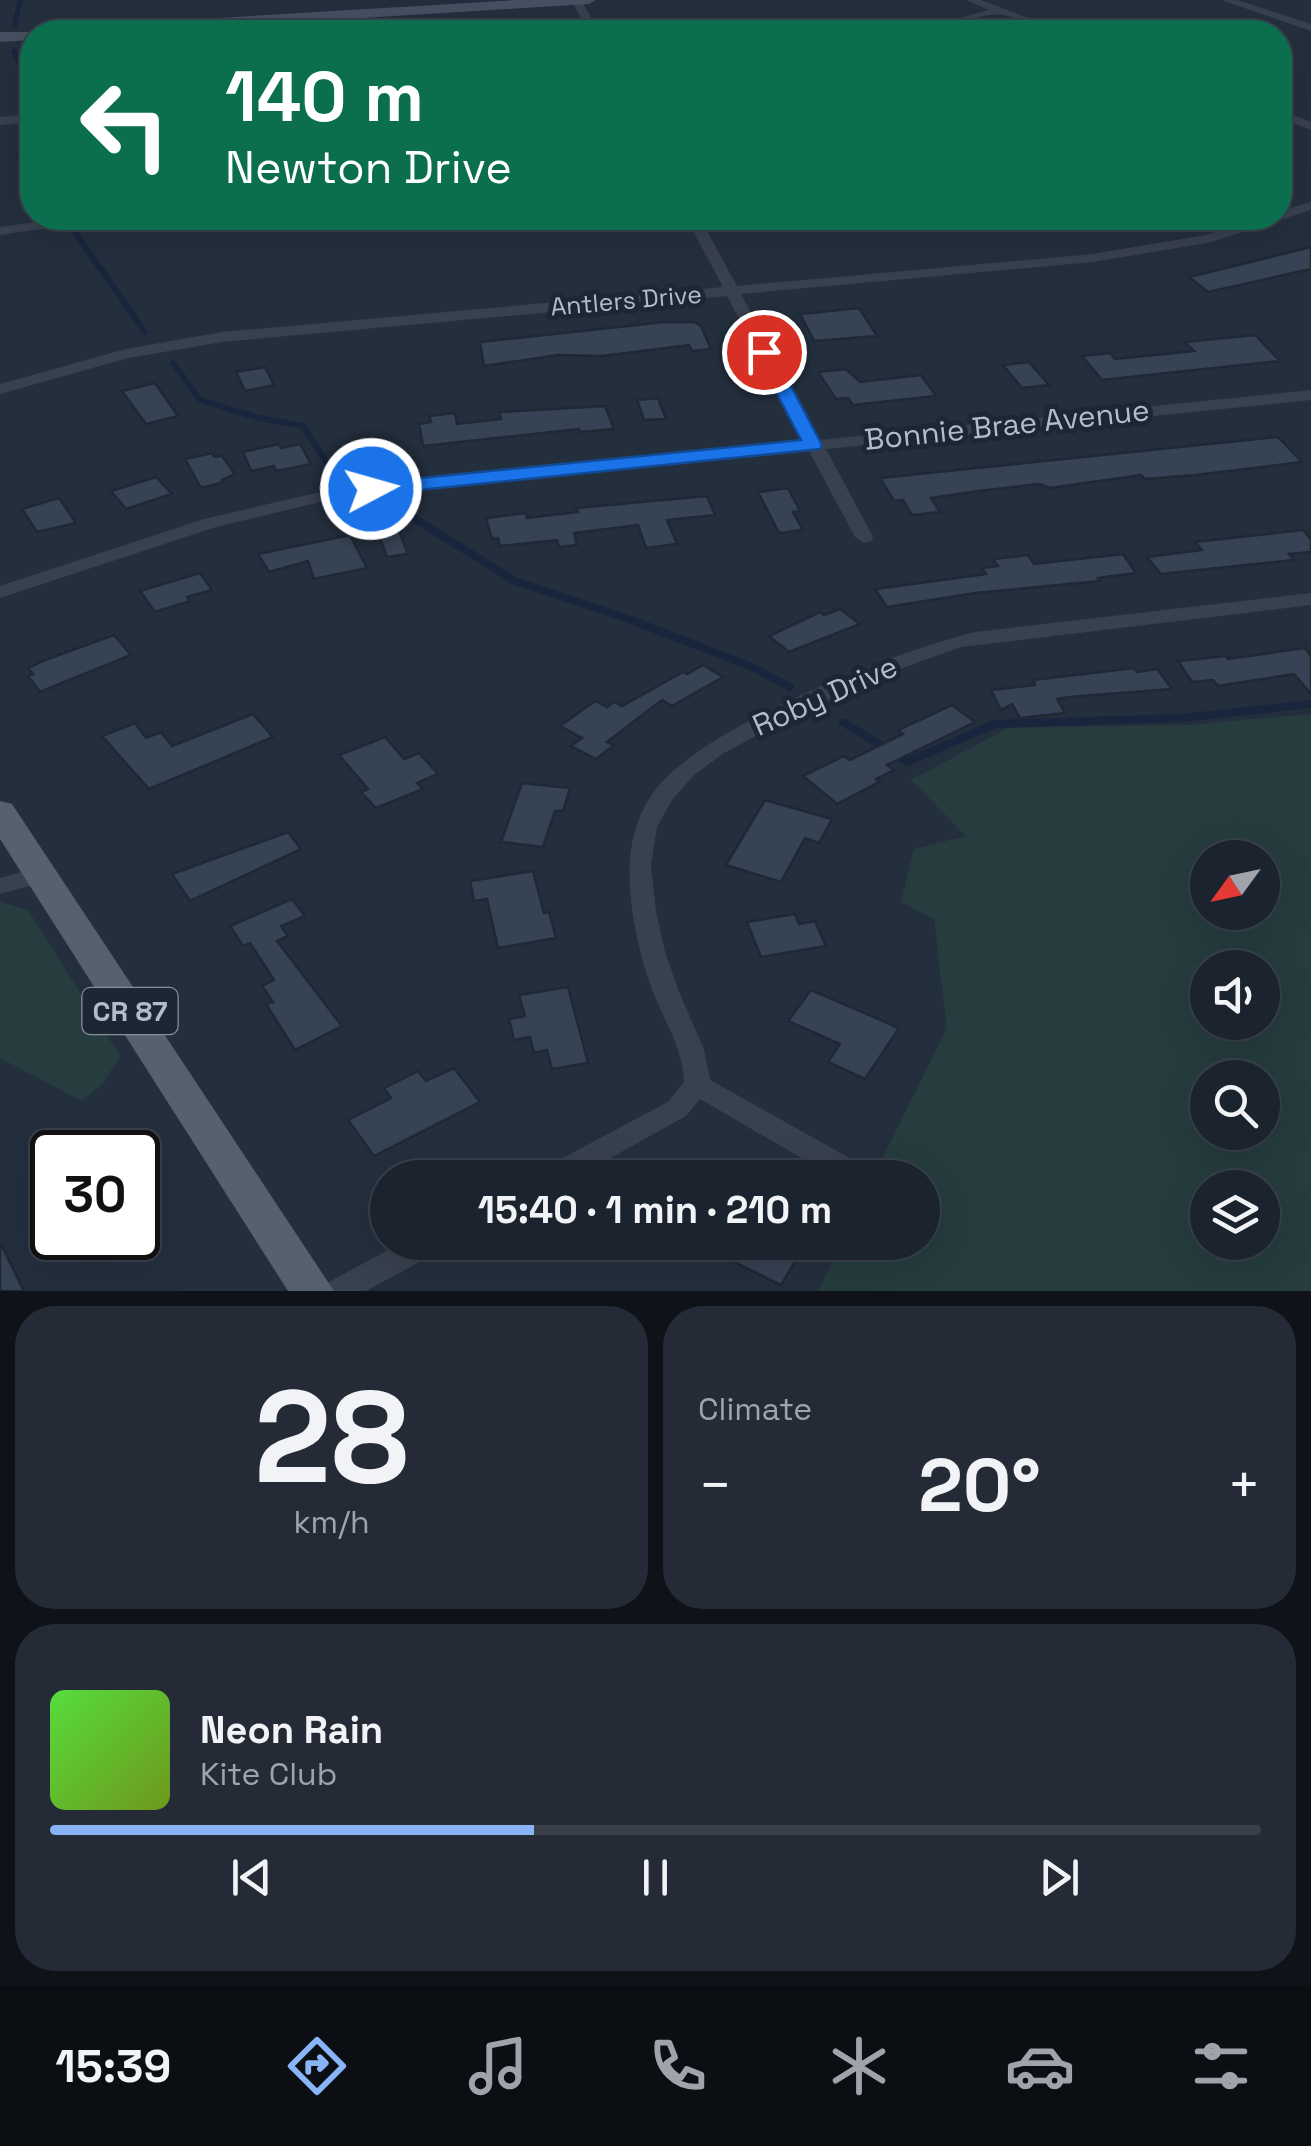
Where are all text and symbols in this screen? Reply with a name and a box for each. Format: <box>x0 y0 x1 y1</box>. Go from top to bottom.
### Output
text: 140 m <box>225 52 424 141</box>
icon: left <box>60 60 190 190</box>
text: Newton Drive <box>225 139 512 196</box>
street label: Antlers Drive <box>549 277 703 323</box>
pin <box>722 310 807 395</box>
icon: arrive <box>737 325 792 380</box>
street label: Bonnie Brae Avenue <box>862 390 1151 459</box>
position arrow <box>319 437 423 541</box>
street label: Roby Drive <box>746 646 903 745</box>
north arrow <box>1190 840 1280 930</box>
map controls <box>1190 840 1280 1260</box>
button: sound <box>1190 950 1280 1040</box>
road number: CR 87 <box>82 988 178 1034</box>
button: search <box>1190 1060 1280 1150</box>
speed limit sign: 30 <box>30 1130 160 1260</box>
button: layers <box>1190 1170 1280 1260</box>
text: 15:40 · 1 min · 210 m <box>478 1186 832 1234</box>
text: 28 <box>254 1354 409 1520</box>
text: Climate <box>698 1389 812 1429</box>
text: 20° <box>918 1437 1041 1533</box>
text: − <box>698 1450 732 1520</box>
text: + <box>1227 1450 1261 1520</box>
text: km/h <box>293 1502 370 1542</box>
text: Neon Rain <box>200 1706 383 1754</box>
text: Kite Club <box>200 1754 337 1794</box>
icon: previous <box>224 1850 279 1905</box>
icon: pause <box>628 1850 683 1905</box>
icon: next <box>1032 1850 1087 1905</box>
icon: directions <box>282 2031 352 2101</box>
icon: music <box>463 2031 533 2101</box>
icon: phone <box>643 2031 713 2101</box>
icon: climate <box>824 2031 894 2101</box>
icon: car <box>1005 2031 1075 2101</box>
icon: filters <box>1186 2031 1256 2101</box>
text: 15:39 <box>55 2038 171 2095</box>

